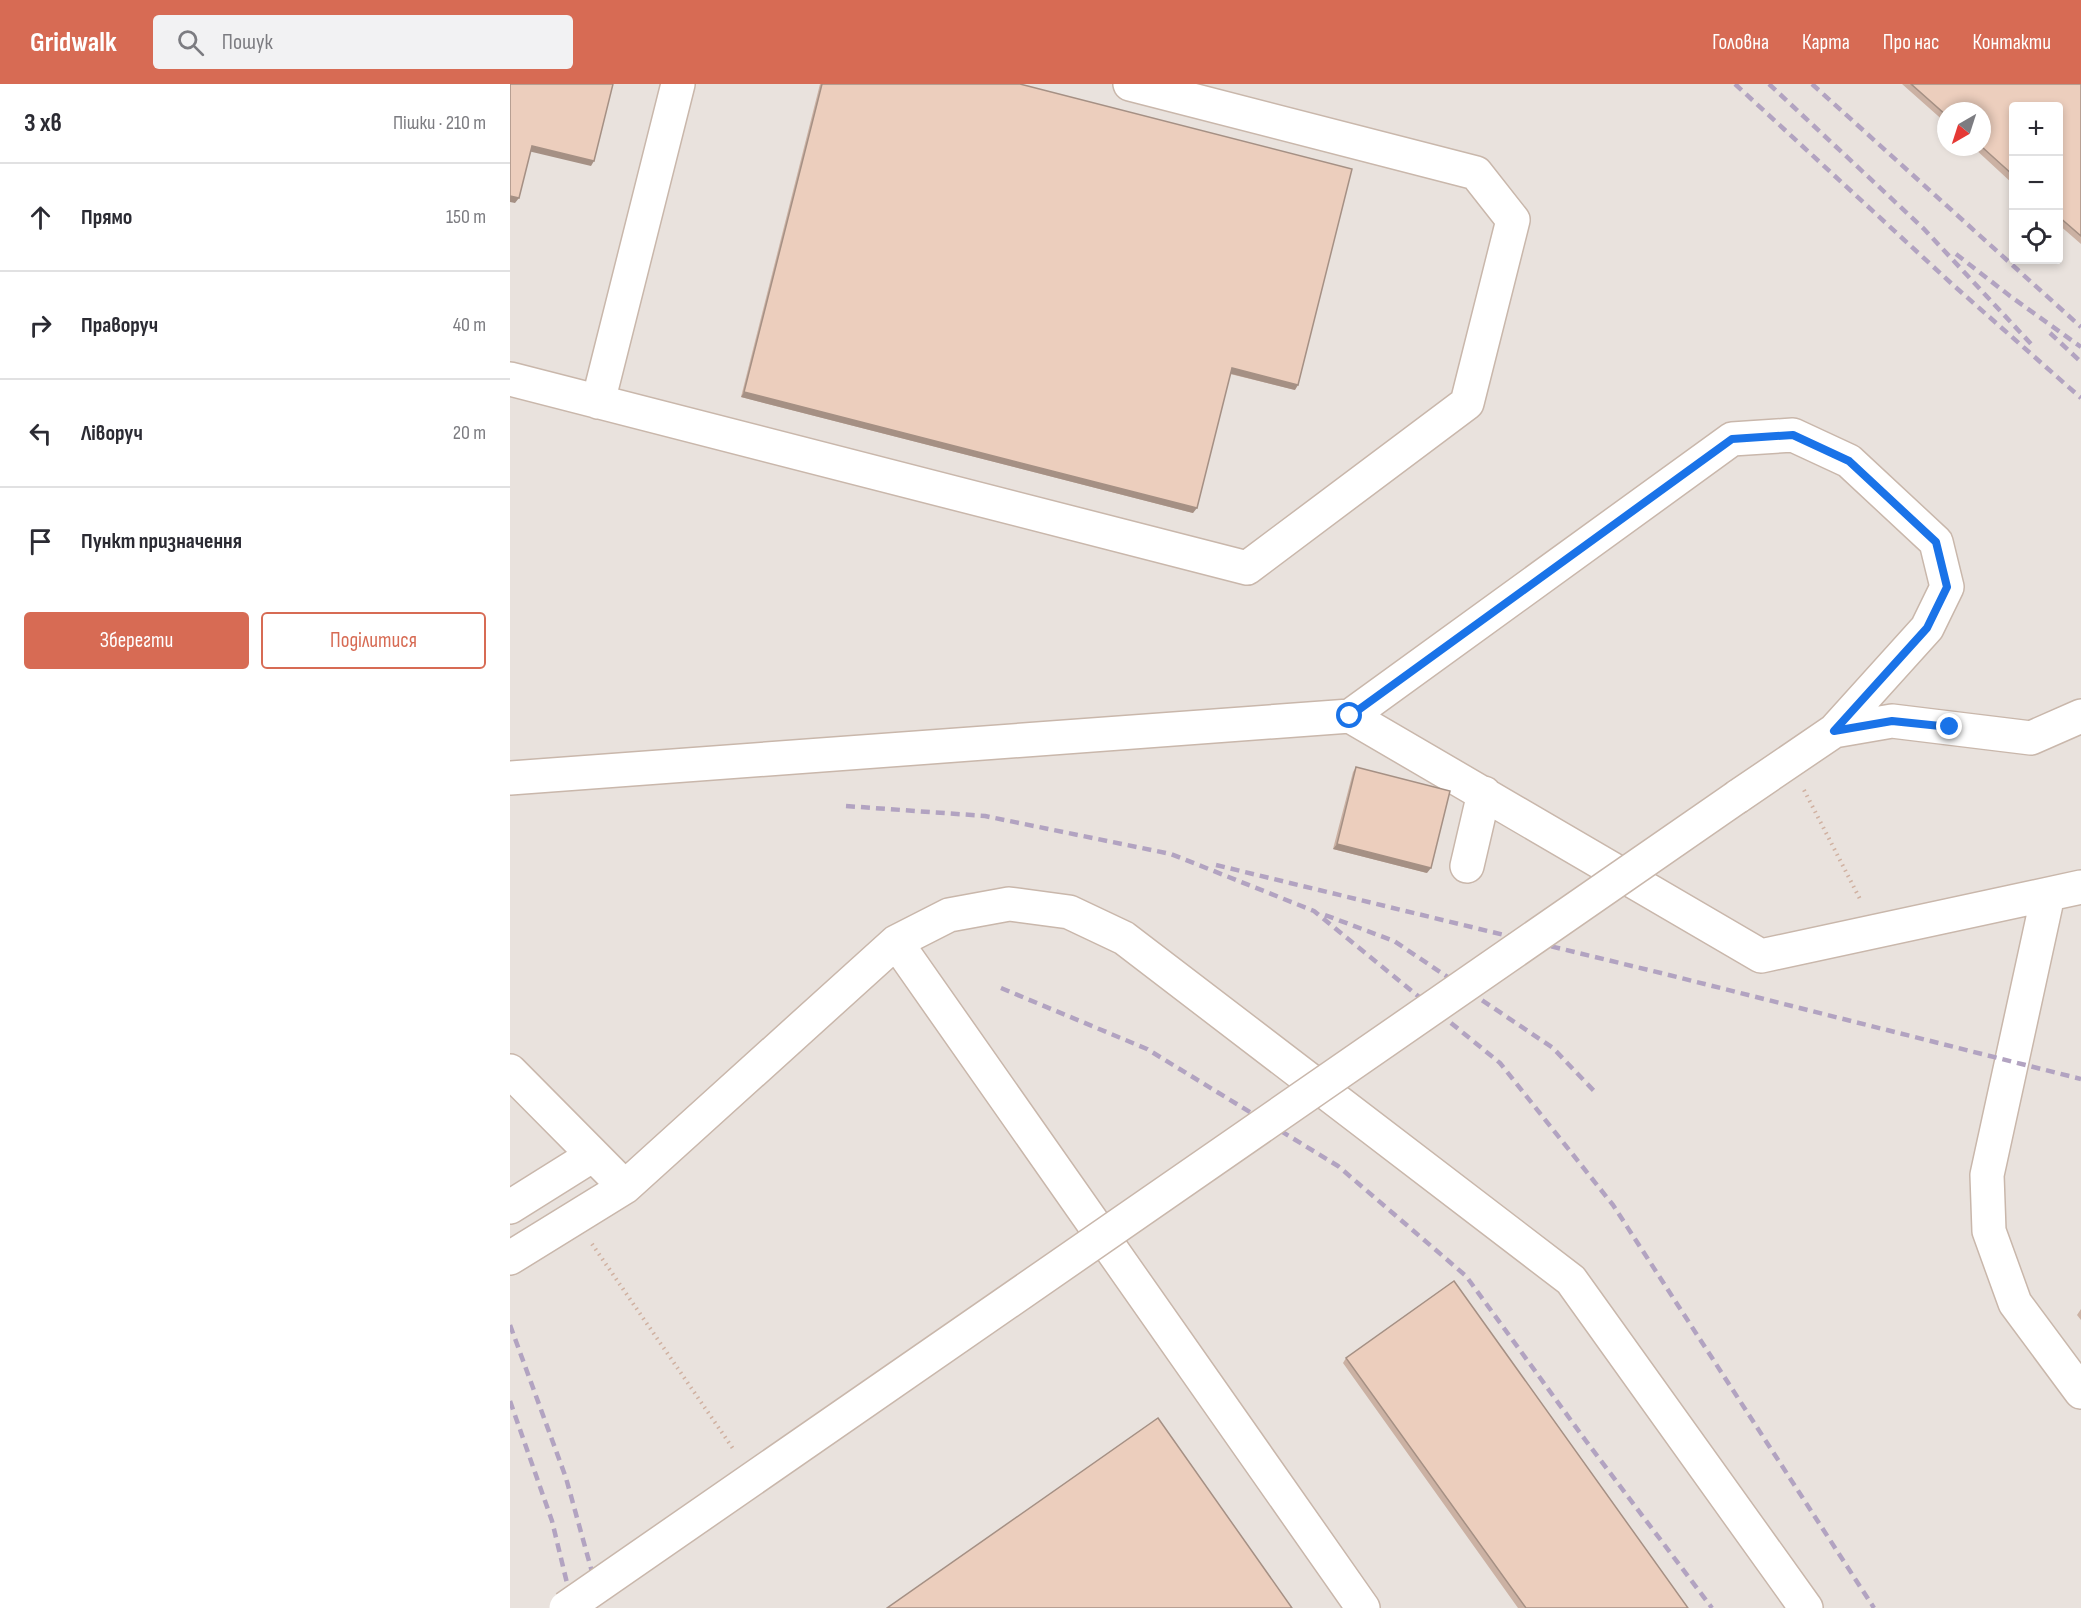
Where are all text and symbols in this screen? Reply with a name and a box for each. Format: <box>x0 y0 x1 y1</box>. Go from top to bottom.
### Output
search box <box>153 15 573 69</box>
text: Gridwalk <box>30 26 117 59</box>
icon: search <box>174 26 207 59</box>
text: Пошук <box>222 29 273 56</box>
text: Головна <box>1712 30 1769 55</box>
text: Карта <box>1802 30 1850 55</box>
text: Про нас <box>1883 30 1939 55</box>
text: Контакти <box>1972 30 2051 55</box>
north arrow <box>1937 102 1991 156</box>
map controls <box>2009 102 2063 264</box>
button: + <box>2009 102 2063 156</box>
text: 3 хв <box>24 108 62 139</box>
text: Пішки · 210 m <box>393 111 486 135</box>
button: − <box>2009 156 2063 210</box>
icon: ahead <box>24 201 57 234</box>
text: Прямо <box>81 204 132 231</box>
text: 150 m <box>446 205 486 229</box>
button: locate <box>2009 210 2063 264</box>
icon: right <box>24 309 57 342</box>
text: Праворуч <box>81 312 158 339</box>
text: 40 m <box>453 313 486 337</box>
icon: left <box>24 417 57 450</box>
text: Ліворуч <box>81 420 143 447</box>
text: 20 m <box>453 421 486 445</box>
icon: arrive <box>24 525 57 558</box>
text: Пункт призначення <box>81 528 242 555</box>
button: Зберегти <box>24 612 249 669</box>
button: Поділитися <box>261 612 486 669</box>
route start <box>1336 702 1362 728</box>
route end <box>1936 713 1962 739</box>

